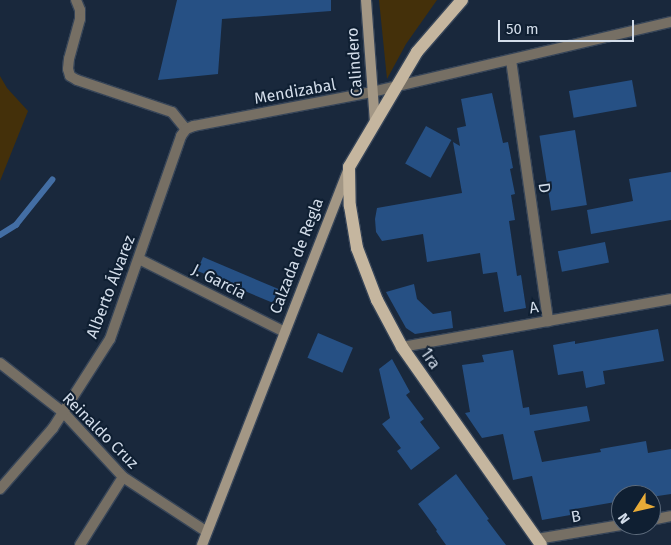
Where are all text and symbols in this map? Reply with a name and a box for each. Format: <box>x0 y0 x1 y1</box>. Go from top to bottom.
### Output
scale bar <box>501 10 637 42</box>
text: 50 m <box>506 20 539 38</box>
street label: Calindero <box>343 27 367 97</box>
street label: Mendizabal <box>253 75 337 109</box>
street label: D <box>534 182 554 194</box>
street label: Calzada de Regla <box>266 195 328 317</box>
street label: Alberto Álvarez <box>83 233 139 341</box>
street label: J. García <box>189 260 249 304</box>
street label: A <box>528 298 540 318</box>
street label: 1ra <box>416 345 444 373</box>
street label: Reinaldo Cruz <box>58 389 142 473</box>
north arrow <box>611 485 661 535</box>
street label: B <box>570 507 582 527</box>
text: N <box>614 510 634 527</box>

